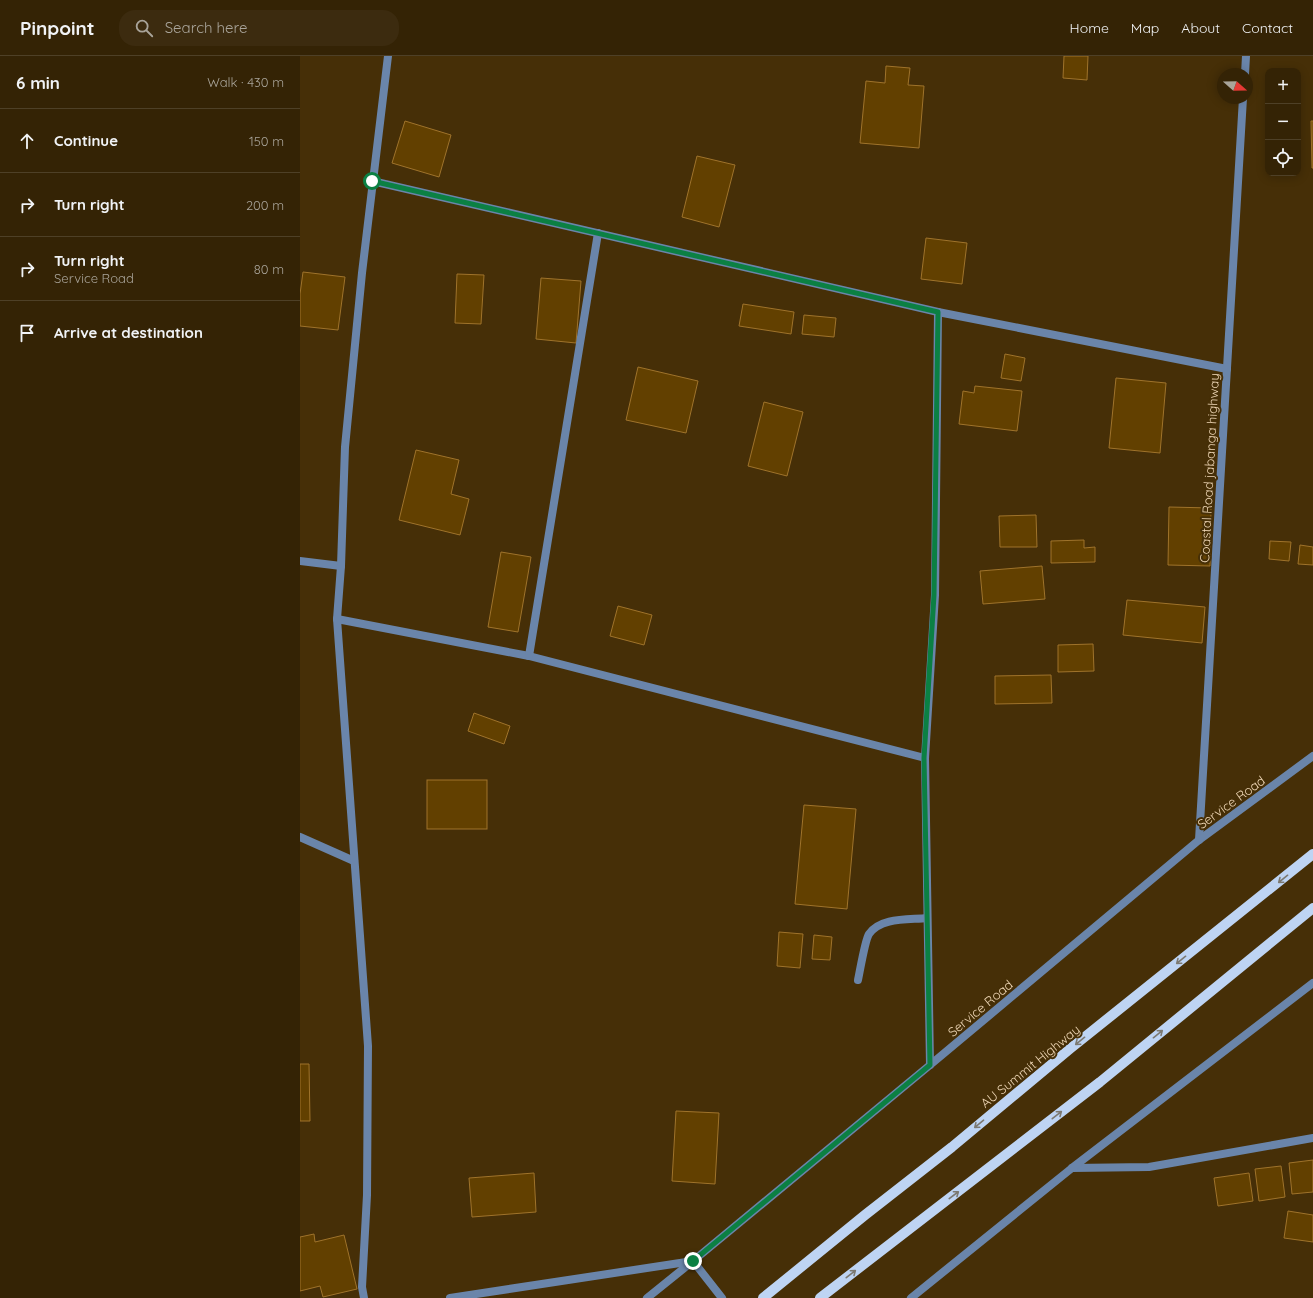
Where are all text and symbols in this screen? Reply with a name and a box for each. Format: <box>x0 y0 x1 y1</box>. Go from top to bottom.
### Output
search box <box>119 10 399 46</box>
text: Pinpoint <box>20 16 95 40</box>
icon: search <box>133 17 155 39</box>
text: Search here <box>165 18 247 37</box>
text: Home <box>1070 19 1109 37</box>
text: Map <box>1131 19 1159 37</box>
text: About <box>1181 19 1220 37</box>
text: Contact <box>1242 19 1293 37</box>
north arrow <box>1217 68 1253 104</box>
map controls <box>1265 68 1301 176</box>
button: + <box>1265 68 1301 104</box>
text: 6 min <box>16 72 60 93</box>
text: Walk · 430 m <box>207 74 284 90</box>
button: − <box>1265 104 1301 140</box>
icon: ahead <box>16 130 38 152</box>
text: Continue <box>54 131 118 150</box>
text: 150 m <box>249 133 284 149</box>
button: locate <box>1265 140 1301 176</box>
route start <box>363 172 381 190</box>
icon: right <box>16 194 38 216</box>
text: Turn right <box>54 195 125 214</box>
text: 200 m <box>246 197 284 213</box>
text: Turn right <box>54 251 125 270</box>
icon: right <box>16 258 38 280</box>
text: 80 m <box>254 261 284 277</box>
text: Service Road <box>54 270 134 286</box>
icon: arrive <box>16 322 38 344</box>
text: Arrive at destination <box>54 323 203 342</box>
street label: Coastal Road jabanga highway <box>1196 373 1222 563</box>
street label: Service Road <box>1194 772 1268 832</box>
one-way arrow <box>1277 874 1288 883</box>
one-way arrow <box>1176 956 1187 965</box>
street label: Service Road <box>944 976 1016 1040</box>
street label: AU Summit Highway <box>977 1021 1083 1111</box>
one-way arrow <box>1153 1030 1164 1039</box>
one-way arrow <box>1074 1037 1085 1046</box>
one-way arrow <box>1051 1111 1062 1120</box>
one-way arrow <box>974 1120 985 1128</box>
one-way arrow <box>948 1191 959 1199</box>
route end <box>684 1252 702 1270</box>
one-way arrow <box>845 1270 856 1278</box>

